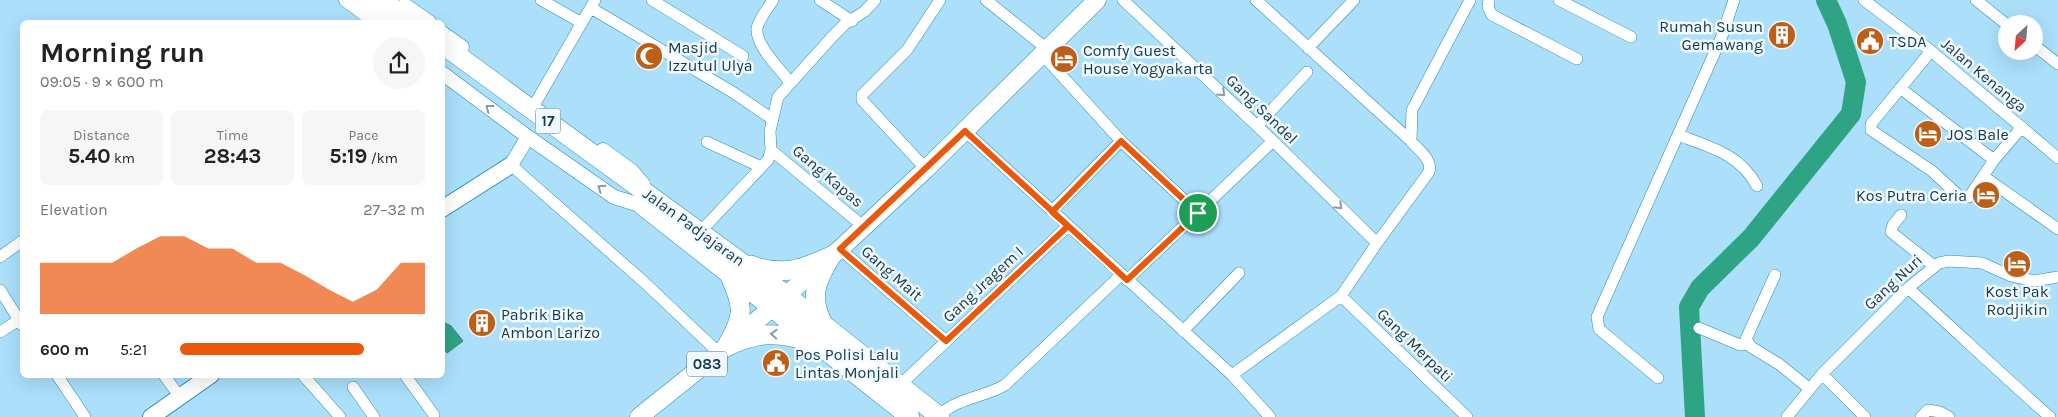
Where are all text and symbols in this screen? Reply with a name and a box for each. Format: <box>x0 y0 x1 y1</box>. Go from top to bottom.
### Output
north arrow <box>1998 15 2042 60</box>
map controls <box>1998 15 2043 60</box>
place label: Rumah Susun Gemawang <box>1659 17 1763 54</box>
building icon: Rumah Susun Gemawang <box>1767 20 1797 50</box>
public building icon: TSDA <box>1855 26 1885 56</box>
place label: TSDA <box>1889 32 1926 51</box>
street label: Jalan Kenanga <box>1937 34 2031 116</box>
text: Morning run <box>40 36 205 69</box>
button: share <box>373 37 425 89</box>
place label: Masjid Izzutul Ulya <box>668 38 753 75</box>
mosque icon: Masjid Izzutul Ulya <box>634 41 664 71</box>
place label: Comfy Guest House Yogyakarta <box>1083 41 1213 78</box>
hotel icon: Comfy Guest House Yogyakarta <box>1049 44 1079 74</box>
street label: Gang Sandel <box>1222 70 1302 148</box>
text: 09:05 · 9 × 600 m <box>40 72 164 91</box>
one-way arrow <box>1217 87 1226 96</box>
one-way arrow <box>485 105 495 114</box>
road number: 17 <box>536 108 560 134</box>
hotel icon: JOS Bale <box>1913 119 1943 149</box>
place label: JOS Bale <box>1947 125 2009 144</box>
text: Distance <box>73 127 130 144</box>
text: Time <box>217 127 248 144</box>
text: Pace <box>349 127 378 144</box>
street label: Gang Kapas <box>789 141 867 211</box>
text: 5.40 <box>68 144 111 168</box>
text: 28:43 <box>204 144 261 168</box>
text: 5:19 <box>329 144 367 168</box>
text: km <box>111 150 135 167</box>
text: /km <box>367 150 398 167</box>
hotel icon: Kos Putra Ceria <box>1971 180 2001 210</box>
street label: Jalan Padjajaran <box>639 184 749 270</box>
one-way arrow <box>597 185 607 194</box>
place label: Kos Putra Ceria <box>1856 186 1967 205</box>
pin <box>1177 192 1219 234</box>
icon: arrive <box>1184 199 1212 227</box>
text: Elevation <box>40 200 108 219</box>
text: 27–32 m <box>363 200 425 219</box>
one-way arrow <box>1334 200 1343 209</box>
street label: Gang Mait <box>858 241 926 305</box>
street label: Gang Jragem I <box>939 242 1027 326</box>
hotel icon: Kost Pak Rodjikin <box>2002 249 2032 279</box>
street label: Gang Nuri <box>1860 250 1926 314</box>
place label: Kost Pak Rodjikin <box>1985 282 2049 319</box>
street label: Gang Merpati <box>1373 304 1457 386</box>
place label: Pabrik Bika Ambon Larizo <box>501 305 600 342</box>
building icon: Pabrik Bika Ambon Larizo <box>467 308 497 338</box>
one-way arrow <box>770 329 778 340</box>
text: 600 m <box>40 340 89 359</box>
text: 5:21 <box>120 340 147 359</box>
place label: Pos Polisi Lalu Lintas Monjali <box>795 345 899 382</box>
public building icon: Pos Polisi Lalu Lintas Monjali <box>761 348 791 378</box>
road number: 083 <box>687 352 727 376</box>

